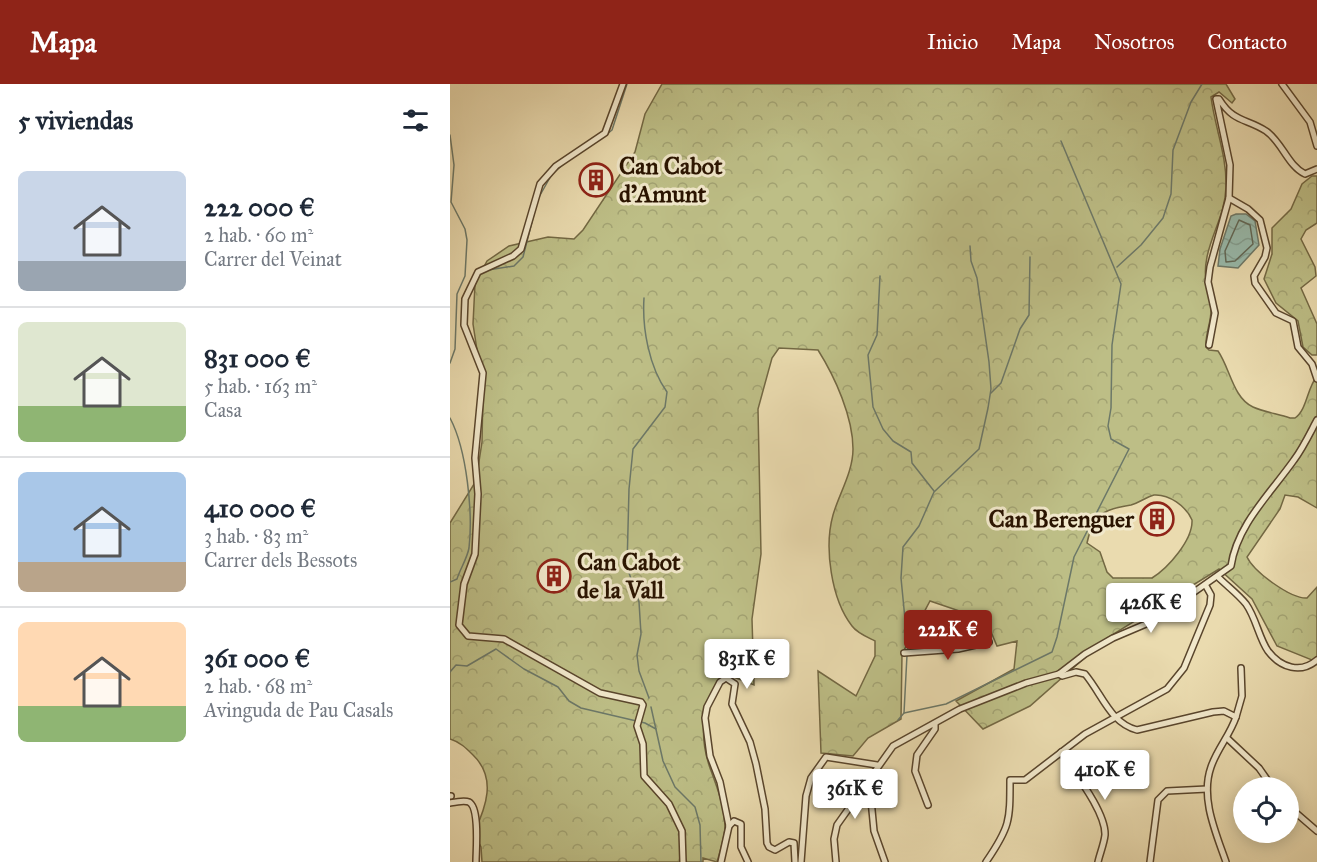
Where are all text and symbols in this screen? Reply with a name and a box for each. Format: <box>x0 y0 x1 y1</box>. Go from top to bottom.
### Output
text: Mapa <box>30 25 97 60</box>
text: Inicio <box>927 29 978 55</box>
text: Mapa <box>1011 29 1061 55</box>
text: Nosotros <box>1094 29 1174 55</box>
text: Contacto <box>1207 29 1287 55</box>
text: 5 viviendas <box>18 104 133 136</box>
icon: filters <box>399 104 432 137</box>
place label: Can Cabot d'Amunt <box>619 151 723 209</box>
building icon: Can Cabot d'Amunt <box>578 162 614 198</box>
text: 222 000 € <box>204 191 315 223</box>
icon: home <box>66 195 138 267</box>
text: 2 hab. · 60 m² <box>204 223 313 247</box>
text: Carrer del Veinat <box>204 247 342 271</box>
text: 831 000 € <box>204 342 311 374</box>
icon: home <box>66 346 138 418</box>
text: 5 hab. · 163 m² <box>204 374 317 398</box>
text: Casa <box>204 398 242 422</box>
text: 410 000 € <box>204 492 316 524</box>
icon: home <box>66 496 138 568</box>
building icon: Can Berenguer <box>1139 501 1175 537</box>
place label: Can Berenguer <box>988 504 1135 534</box>
text: 3 hab. · 83 m² <box>204 524 308 548</box>
place label: Can Cabot de la Vall <box>577 547 681 605</box>
text: Carrer dels Bessots <box>204 548 357 572</box>
building icon: Can Cabot de la Vall <box>536 558 572 594</box>
pin: 426K € <box>1102 583 1200 634</box>
text: 426K € <box>1120 590 1182 614</box>
pin: 222K € <box>899 610 997 661</box>
text: 222K € <box>918 617 978 641</box>
pin: 831K € <box>698 639 796 690</box>
text: 361 000 € <box>204 642 310 674</box>
icon: home <box>66 646 138 718</box>
text: 831K € <box>718 646 776 670</box>
text: 2 hab. · 68 m² <box>204 674 312 698</box>
text: Avinguda de Pau Casals <box>204 698 393 722</box>
pin: 410K € <box>1056 750 1154 801</box>
text: 410K € <box>1074 757 1136 781</box>
pin: 361K € <box>806 769 904 820</box>
text: 361K € <box>827 776 883 800</box>
map controls <box>1233 777 1299 843</box>
button: locate <box>1233 777 1299 843</box>

